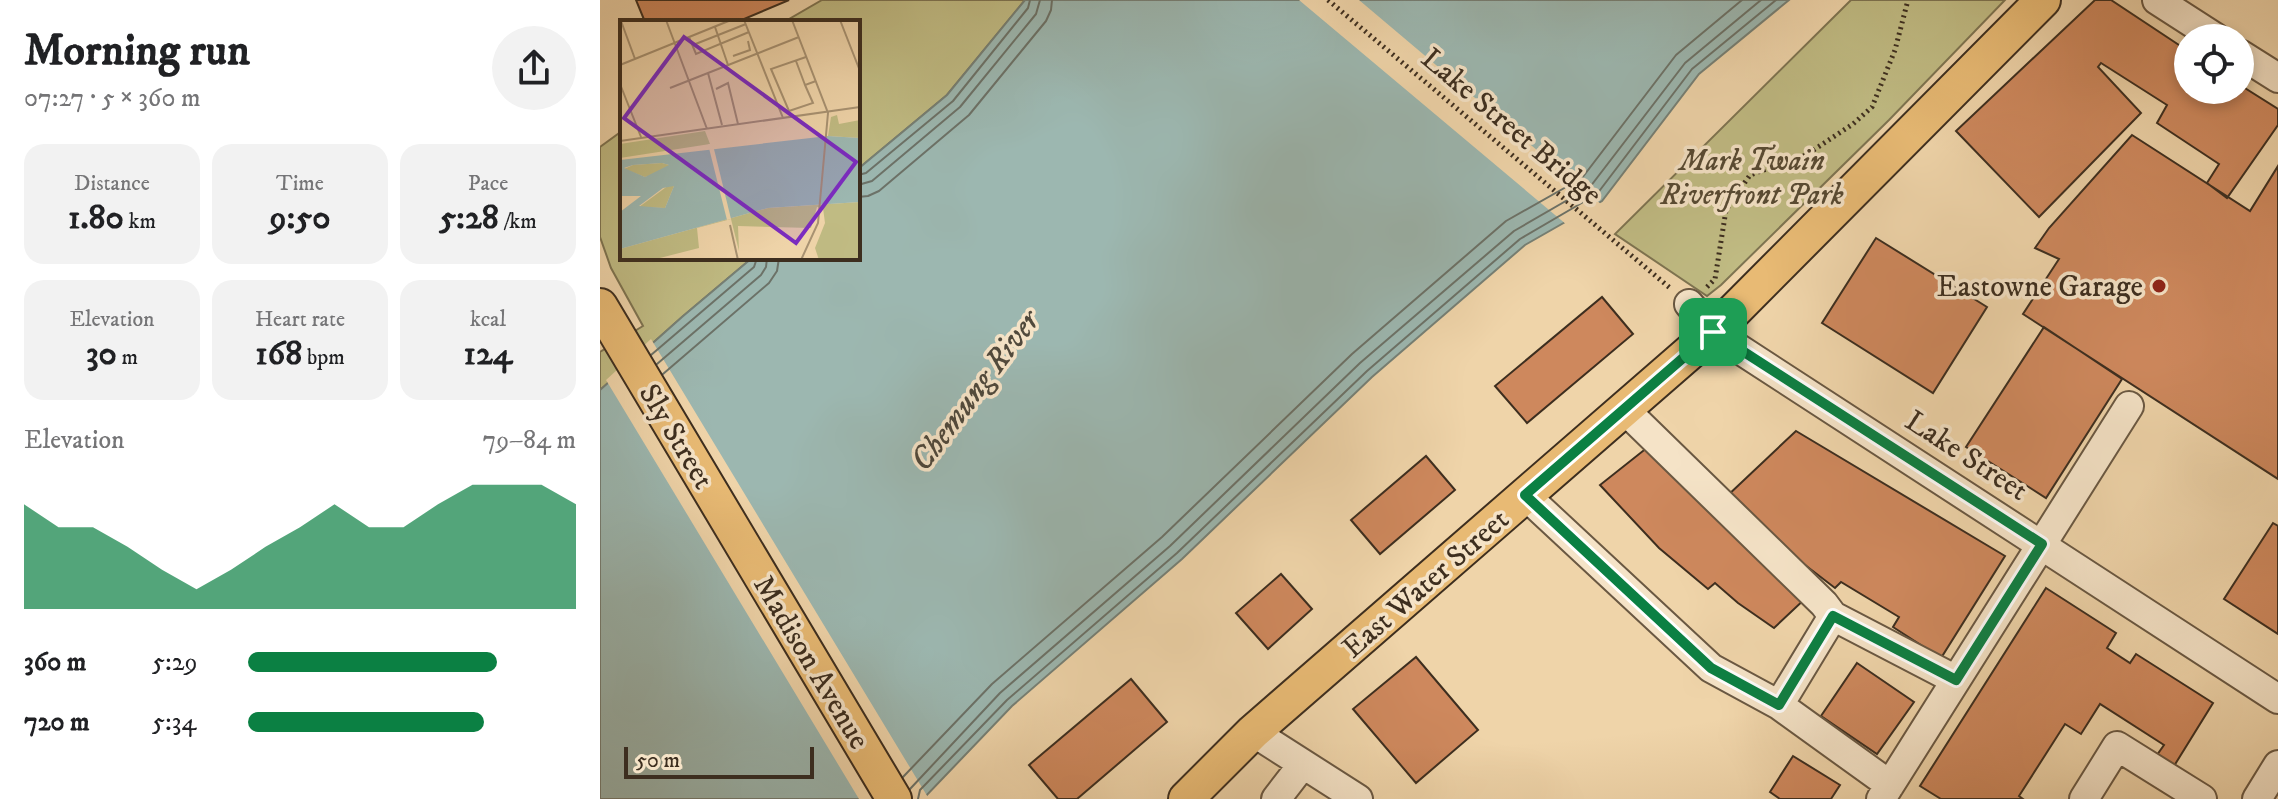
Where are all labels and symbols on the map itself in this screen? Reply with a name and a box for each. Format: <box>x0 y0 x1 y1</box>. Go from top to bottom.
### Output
inset map <box>620 20 860 260</box>
street label: Lake Street Bridge <box>1413 41 1609 214</box>
park label: Mark Twain Riverfront Park <box>1659 143 1844 214</box>
place label: Eastowne Garage <box>1937 269 2143 306</box>
marker: Eastowne Garage <box>2150 277 2168 295</box>
pin <box>1679 298 1747 366</box>
water label: Chemung River <box>902 301 1051 480</box>
street label: Sly Street <box>630 378 721 496</box>
street label: Lake Street <box>1898 403 2034 510</box>
street label: East Water Street <box>1335 502 1517 667</box>
street label: Madison Avenue <box>744 569 877 756</box>
scale bar <box>624 743 814 779</box>

